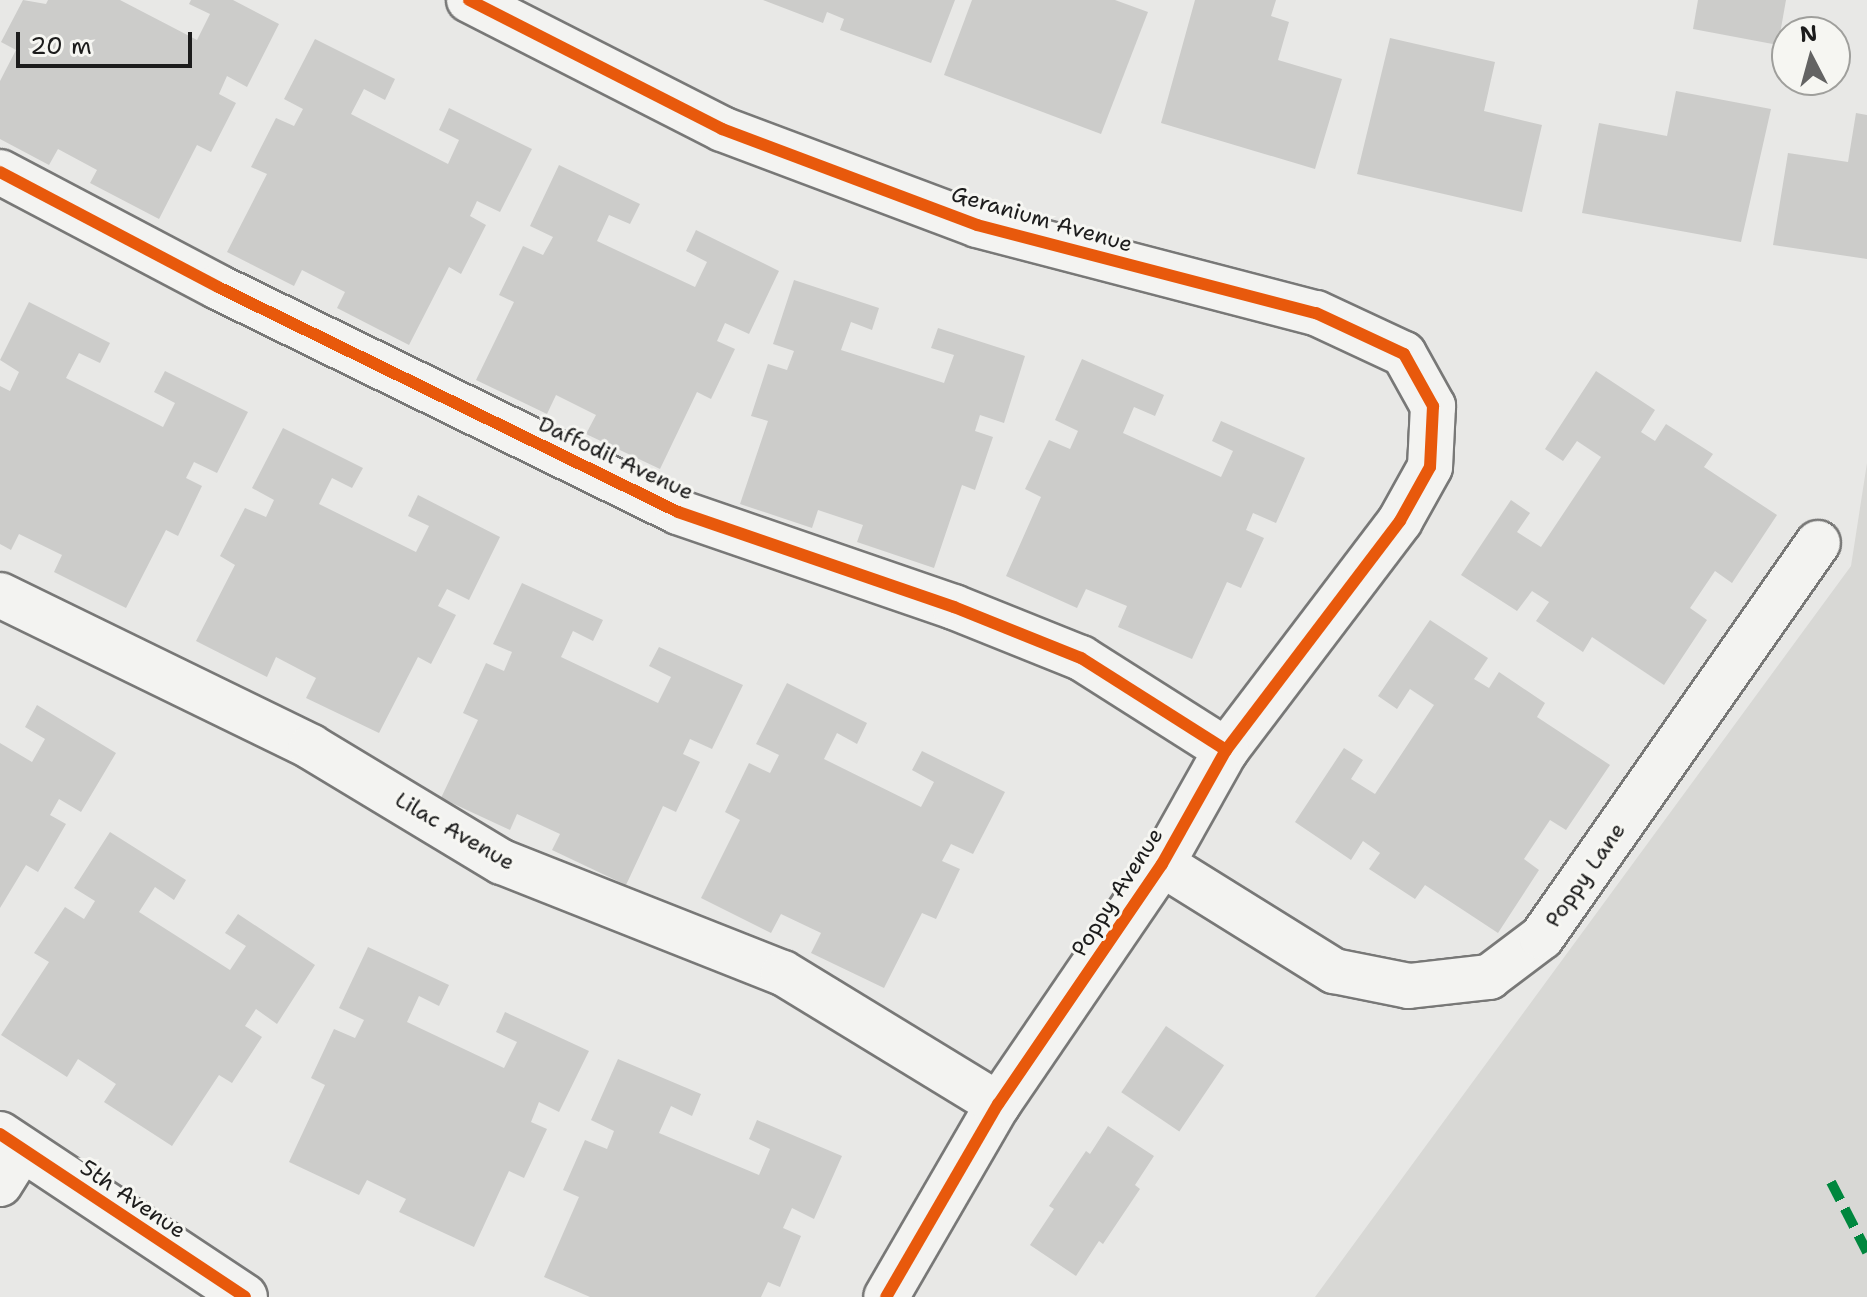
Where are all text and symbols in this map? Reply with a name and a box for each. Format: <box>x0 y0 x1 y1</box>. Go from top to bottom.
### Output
scale bar <box>20 16 196 66</box>
north arrow <box>1771 16 1851 96</box>
text: N <box>1798 18 1819 49</box>
text: 20 m <box>30 30 92 62</box>
street label: Geranium Avenue <box>948 181 1136 257</box>
street label: Daffodil Avenue <box>534 411 698 505</box>
street label: Lilac Avenue <box>390 786 520 876</box>
street label: Poppy Lane <box>1539 818 1631 932</box>
street label: Poppy Avenue <box>1066 823 1168 961</box>
street label: 5th Avenue <box>75 1154 191 1244</box>

